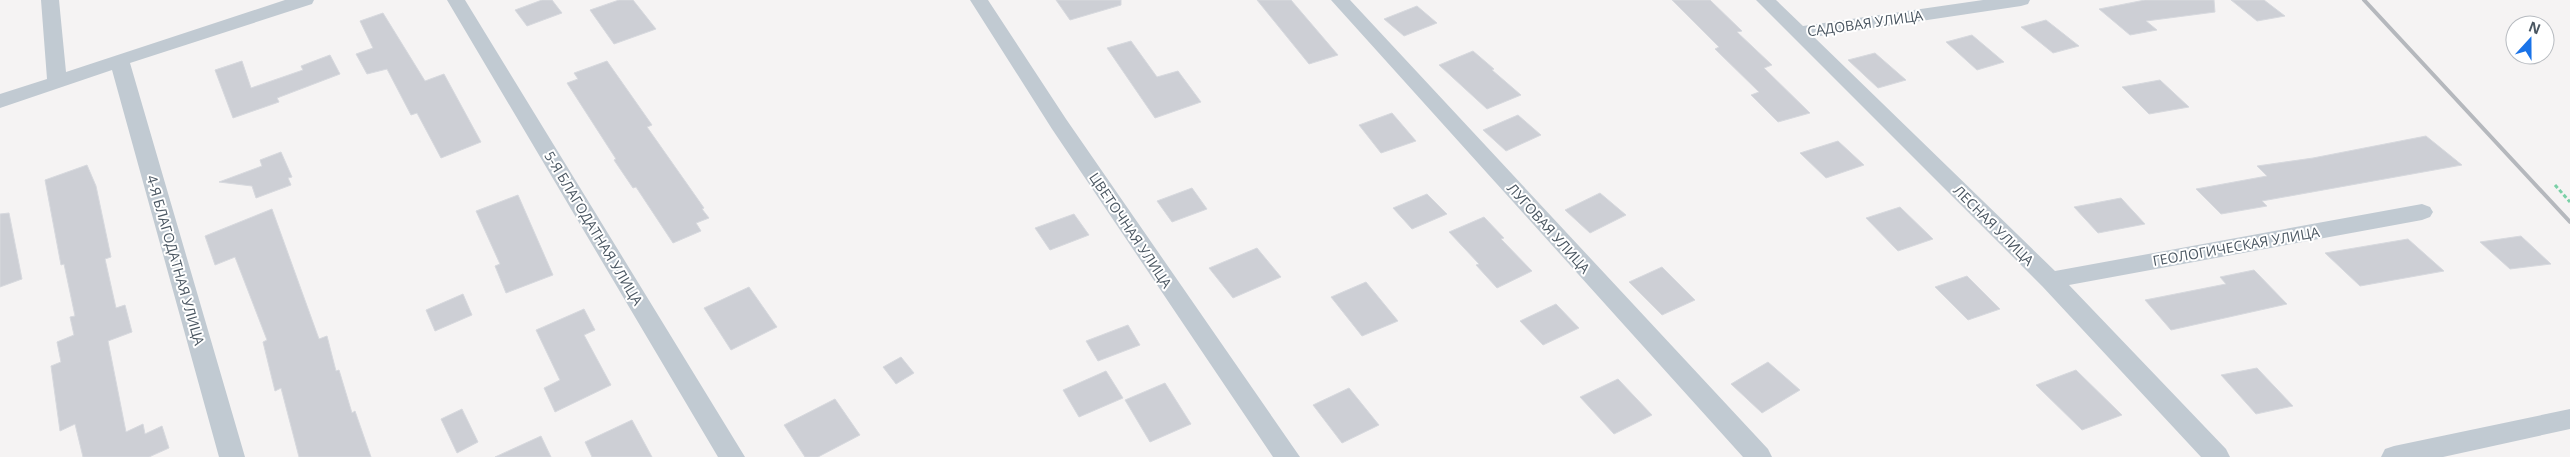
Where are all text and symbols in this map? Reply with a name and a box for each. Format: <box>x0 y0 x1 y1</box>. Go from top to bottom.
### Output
street label: САДОВАЯ УЛИЦА <box>1806 5 1924 41</box>
north arrow <box>2505 15 2555 65</box>
text: N <box>2526 16 2544 38</box>
street label: 5-Я БЛАГОДАТНАЯ УЛИЦА <box>540 147 648 309</box>
street label: ЦВЕТОЧНАЯ УЛИЦА <box>1085 169 1177 292</box>
street label: 4-Я БЛАГОДАТНАЯ УЛИЦА <box>143 173 210 348</box>
street label: ЛУГОВАЯ УЛИЦА <box>1503 179 1595 277</box>
street label: ЛЕСНАЯ УЛИЦА <box>1950 181 2038 269</box>
street label: ГЕОЛОГИЧЕСКАЯ УЛИЦА <box>2151 222 2321 270</box>

